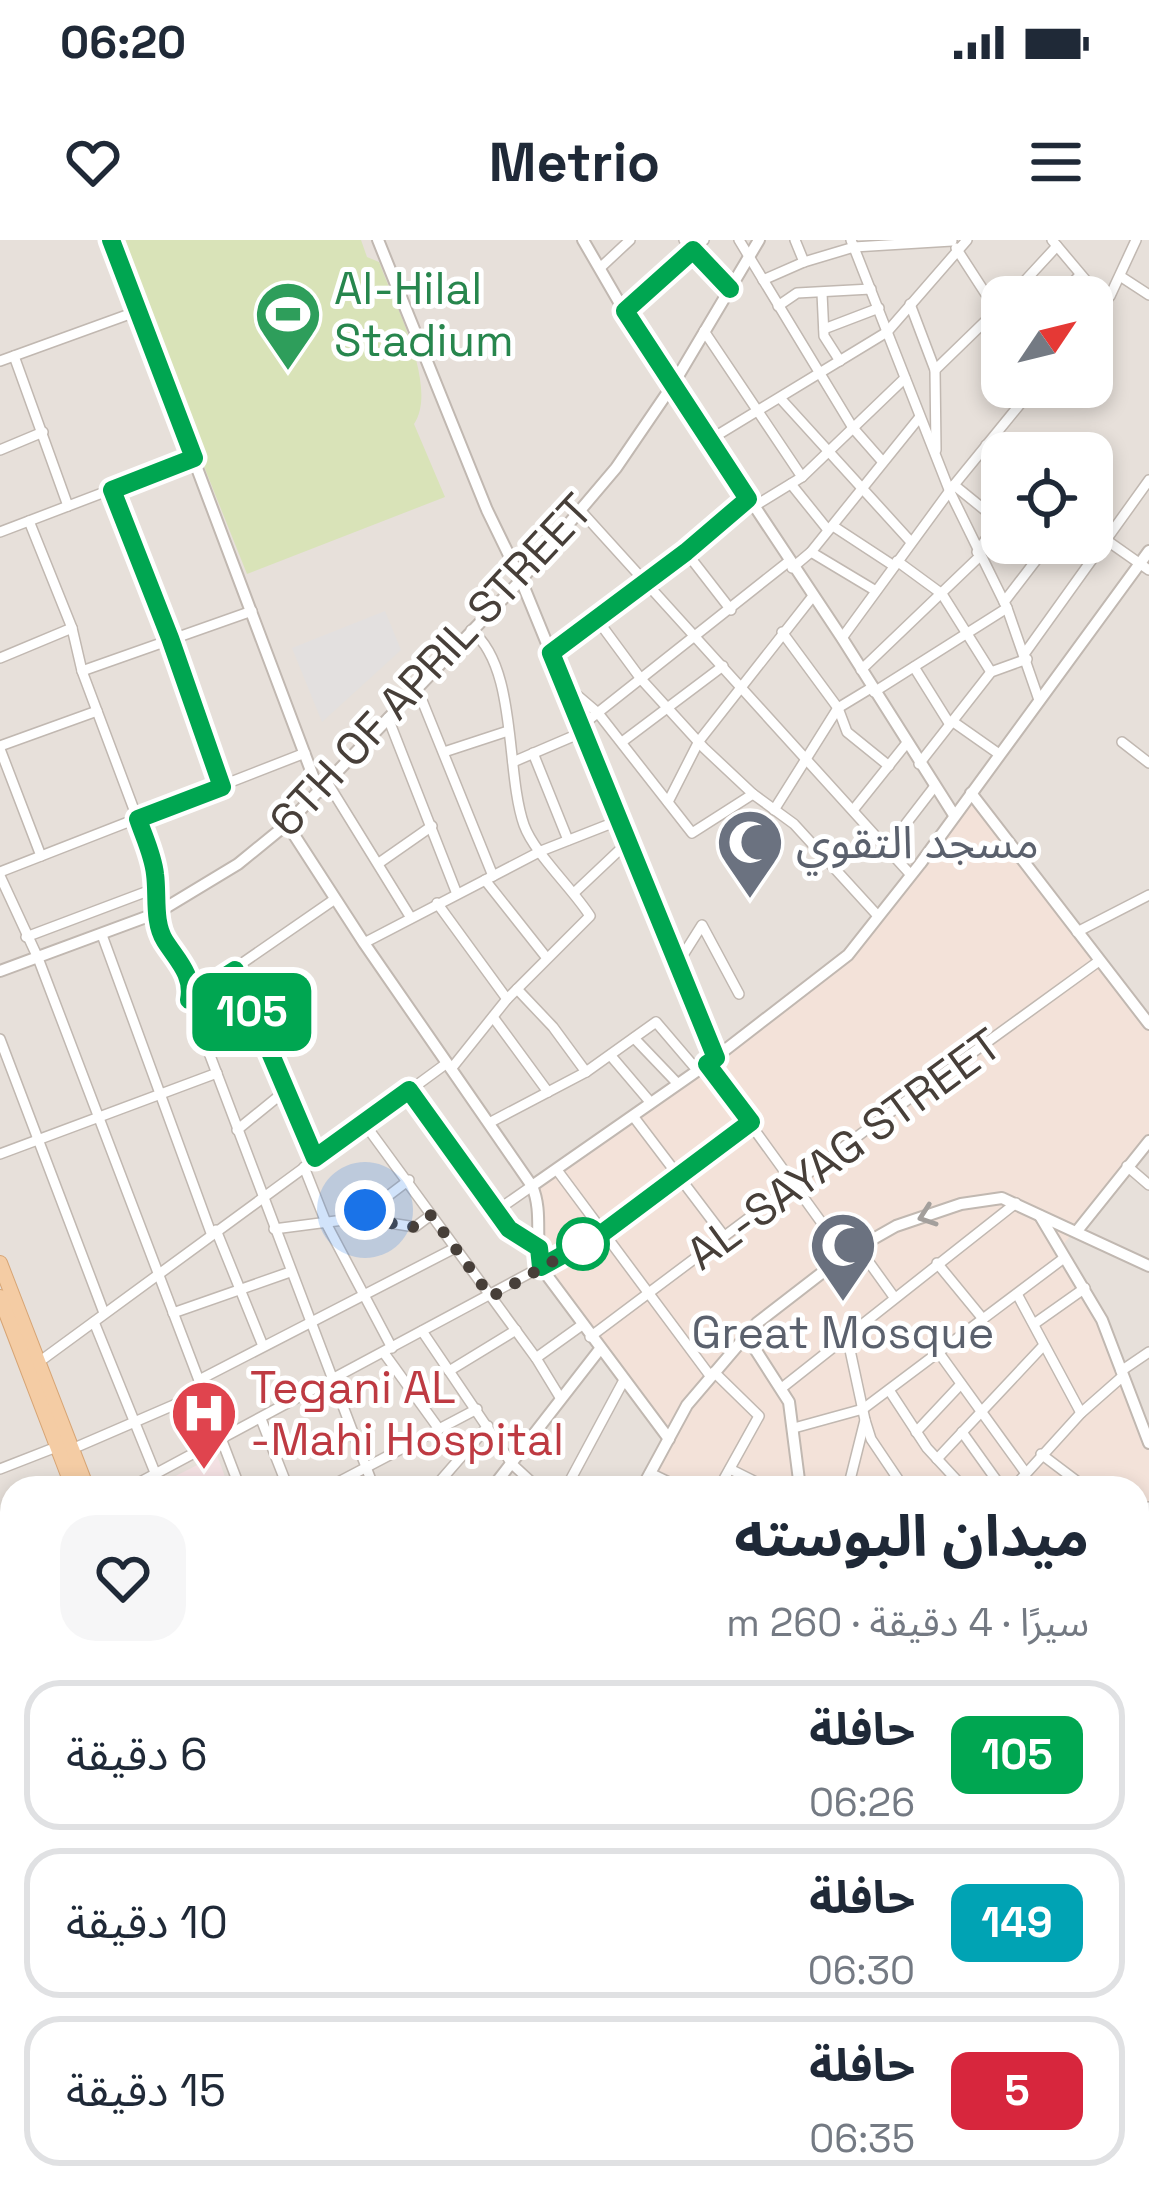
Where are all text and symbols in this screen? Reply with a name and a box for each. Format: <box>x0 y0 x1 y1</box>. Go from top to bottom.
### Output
text: 06:20 <box>60 14 186 71</box>
text: Metrio <box>489 128 660 197</box>
icon: heart <box>60 129 126 195</box>
icon: menu <box>1023 129 1089 195</box>
place label: Al-Hilal Stadium <box>334 260 514 369</box>
north arrow <box>981 276 1113 408</box>
map controls <box>981 276 1113 564</box>
sports icon: Al-Hilal Stadium <box>253 279 323 373</box>
button: locate <box>981 432 1113 564</box>
street label: 6TH OF APRIL STREET <box>257 482 605 848</box>
mosque icon: مسجد التقوي <box>715 807 785 901</box>
place label: مسجد التقوي <box>796 814 1039 876</box>
line badge: 105 <box>183 973 321 1051</box>
text: 105 <box>216 985 288 1038</box>
street label: AL-SAYAG STREET <box>675 1016 1013 1282</box>
your location <box>335 1180 395 1240</box>
one-way arrow <box>917 1201 938 1226</box>
mosque icon: Great Mosque <box>808 1210 878 1304</box>
unlabelled marker <box>558 1219 608 1269</box>
place label: Great Mosque <box>692 1304 994 1361</box>
place label: Tegani AL -Mahi Hospital <box>250 1359 564 1468</box>
hospital icon: Tegani AL -Mahi Hospital <box>169 1378 239 1472</box>
text: ميدان البوسته <box>734 1500 1089 1573</box>
button: heart <box>60 1515 186 1641</box>
text: سيرًا · 4 دقيقة · 260 m <box>726 1598 1089 1647</box>
text: حافلة <box>809 1701 915 1758</box>
text: 6 دقيقة <box>66 1726 208 1783</box>
text: 105 <box>981 1728 1053 1781</box>
text: 06:26 <box>809 1778 915 1827</box>
text: حافلة <box>809 1869 915 1926</box>
text: 10 دقيقة <box>66 1894 228 1951</box>
text: 149 <box>981 1896 1053 1949</box>
text: 06:30 <box>808 1946 915 1995</box>
text: حافلة <box>809 2037 915 2094</box>
text: 15 دقيقة <box>66 2062 226 2119</box>
text: 5 <box>1004 2064 1030 2117</box>
text: 06:35 <box>809 2114 915 2163</box>

